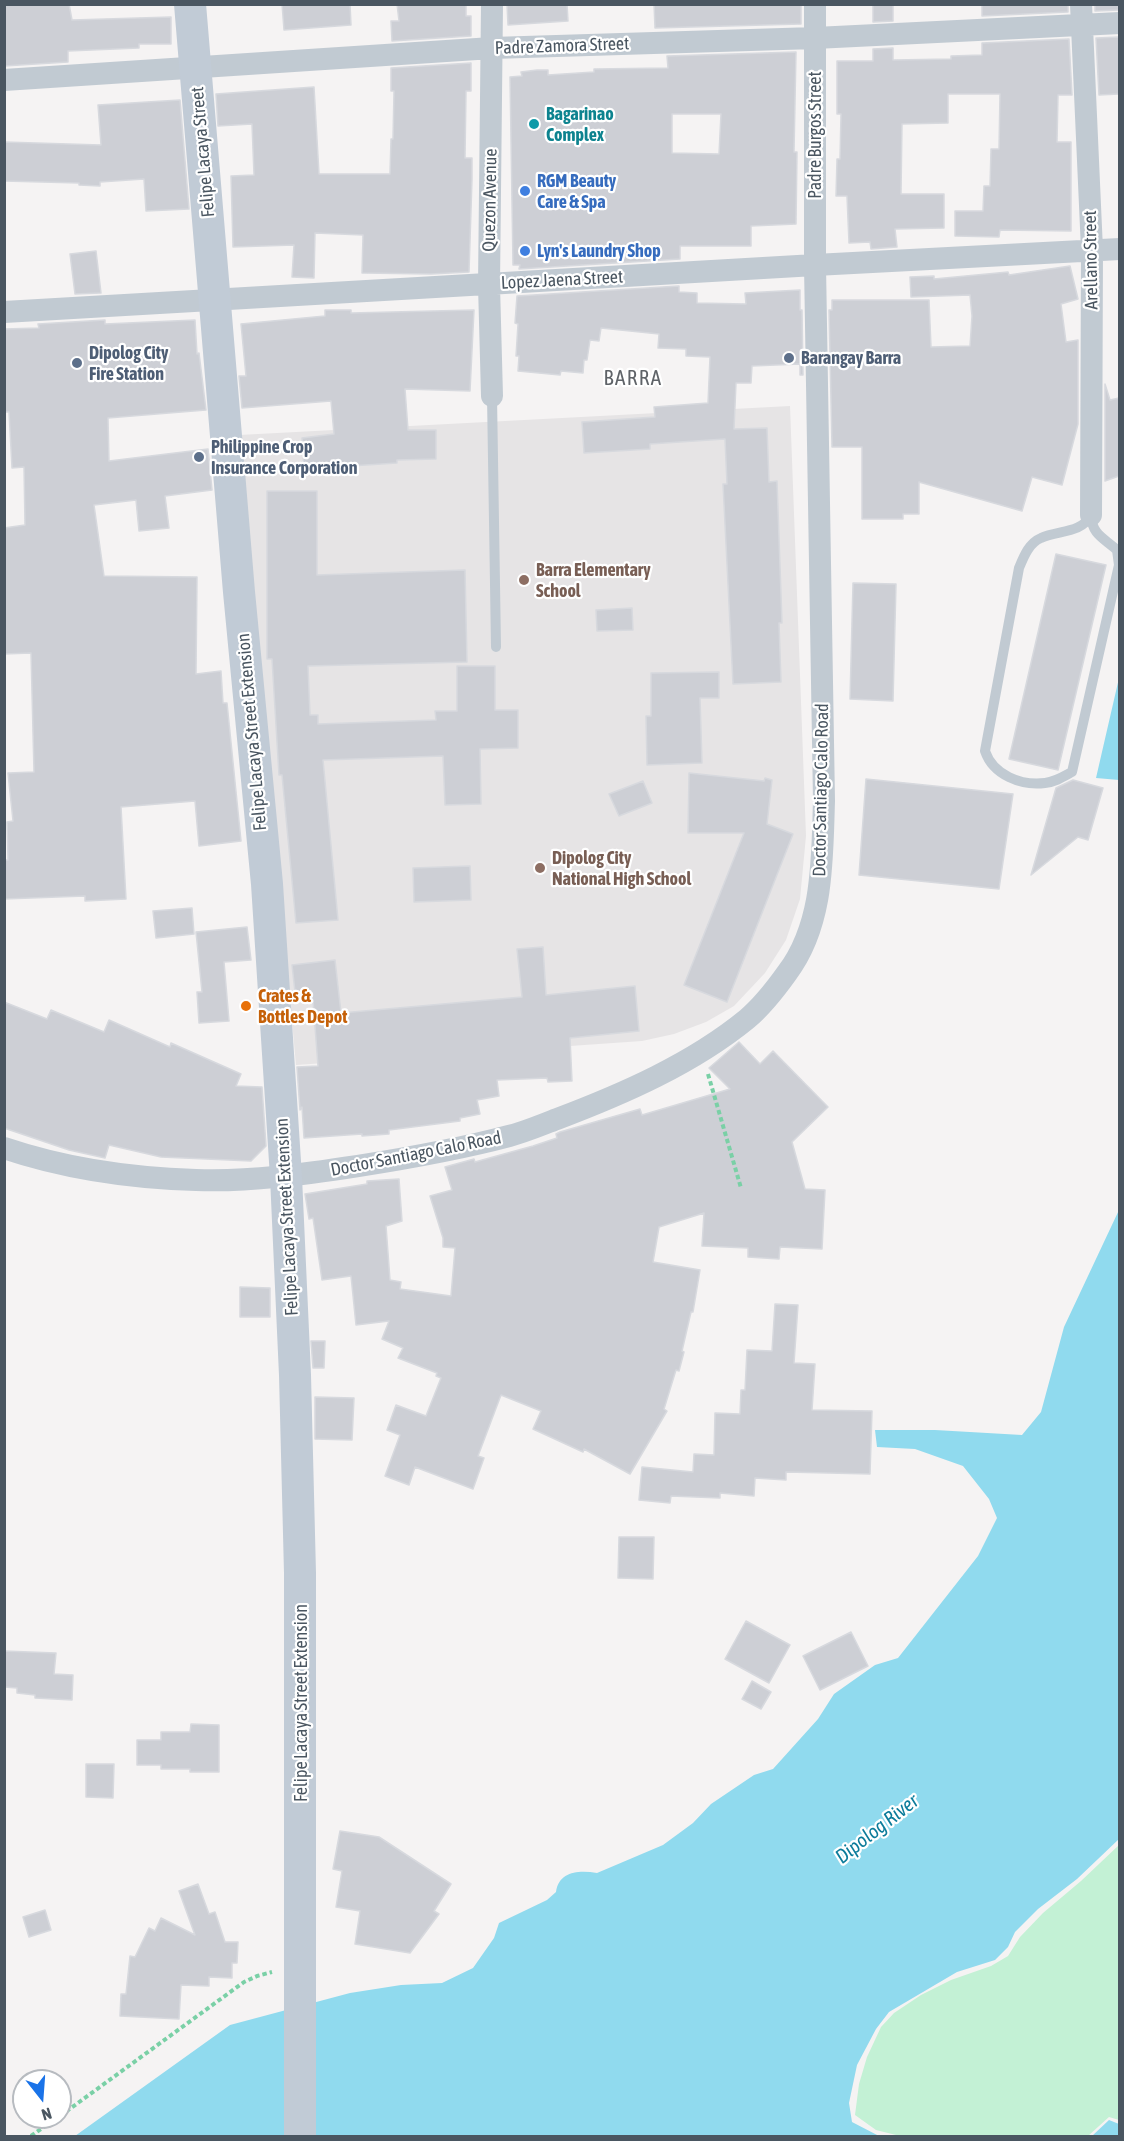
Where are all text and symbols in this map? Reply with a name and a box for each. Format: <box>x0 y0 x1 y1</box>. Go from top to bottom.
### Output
street label: Padre Zamora Street <box>494 33 630 59</box>
street label: Padre Burgos Street <box>804 71 826 199</box>
street label: Felipe Lacaya Street <box>187 86 219 218</box>
place label: Bagarinao Complex <box>546 103 614 146</box>
marker: Bagarinao Complex <box>527 117 541 131</box>
street label: Quezon Avenue <box>478 148 502 252</box>
place label: RGM Beauty Care & Spa <box>537 170 616 213</box>
marker: RGM Beauty Care & Spa <box>518 184 532 198</box>
street label: Arellano Street <box>1079 210 1103 310</box>
place label: Lyn's Laundry Shop <box>537 240 661 262</box>
marker: Lyn's Laundry Shop <box>518 244 532 258</box>
street label: Lopez Jaena Street <box>500 266 624 294</box>
place label: Dipolog City Fire Station <box>89 342 168 385</box>
place label: Barangay Barra <box>801 347 901 369</box>
marker: Barangay Barra <box>782 351 796 365</box>
marker: Dipolog City Fire Station <box>70 356 84 370</box>
district label: BARRA <box>603 365 663 391</box>
place label: Philippine Crop Insurance Corporation <box>211 436 357 478</box>
marker: Philippine Crop Insurance Corporation <box>192 450 206 464</box>
place label: Barra Elementary School <box>536 559 651 602</box>
marker: Barra Elementary School <box>517 573 531 587</box>
street label: Felipe Lacaya Street Extension <box>233 632 271 832</box>
street label: Doctor Santiago Calo Road <box>809 703 833 877</box>
place label: Dipolog City National High School <box>552 847 691 890</box>
marker: Dipolog City National High School <box>533 861 547 875</box>
place label: Crates & Bottles Depot <box>258 985 347 1028</box>
marker: Crates & Bottles Depot <box>239 999 253 1013</box>
street label: Felipe Lacaya Street Extension <box>271 1118 303 1316</box>
street label: Doctor Santiago Calo Road <box>329 1127 503 1181</box>
street label: Felipe Lacaya Street Extension <box>290 1604 312 1802</box>
water label: Dipolog River <box>831 1789 923 1869</box>
north arrow <box>12 2069 72 2129</box>
text: N <box>40 2104 54 2124</box>

